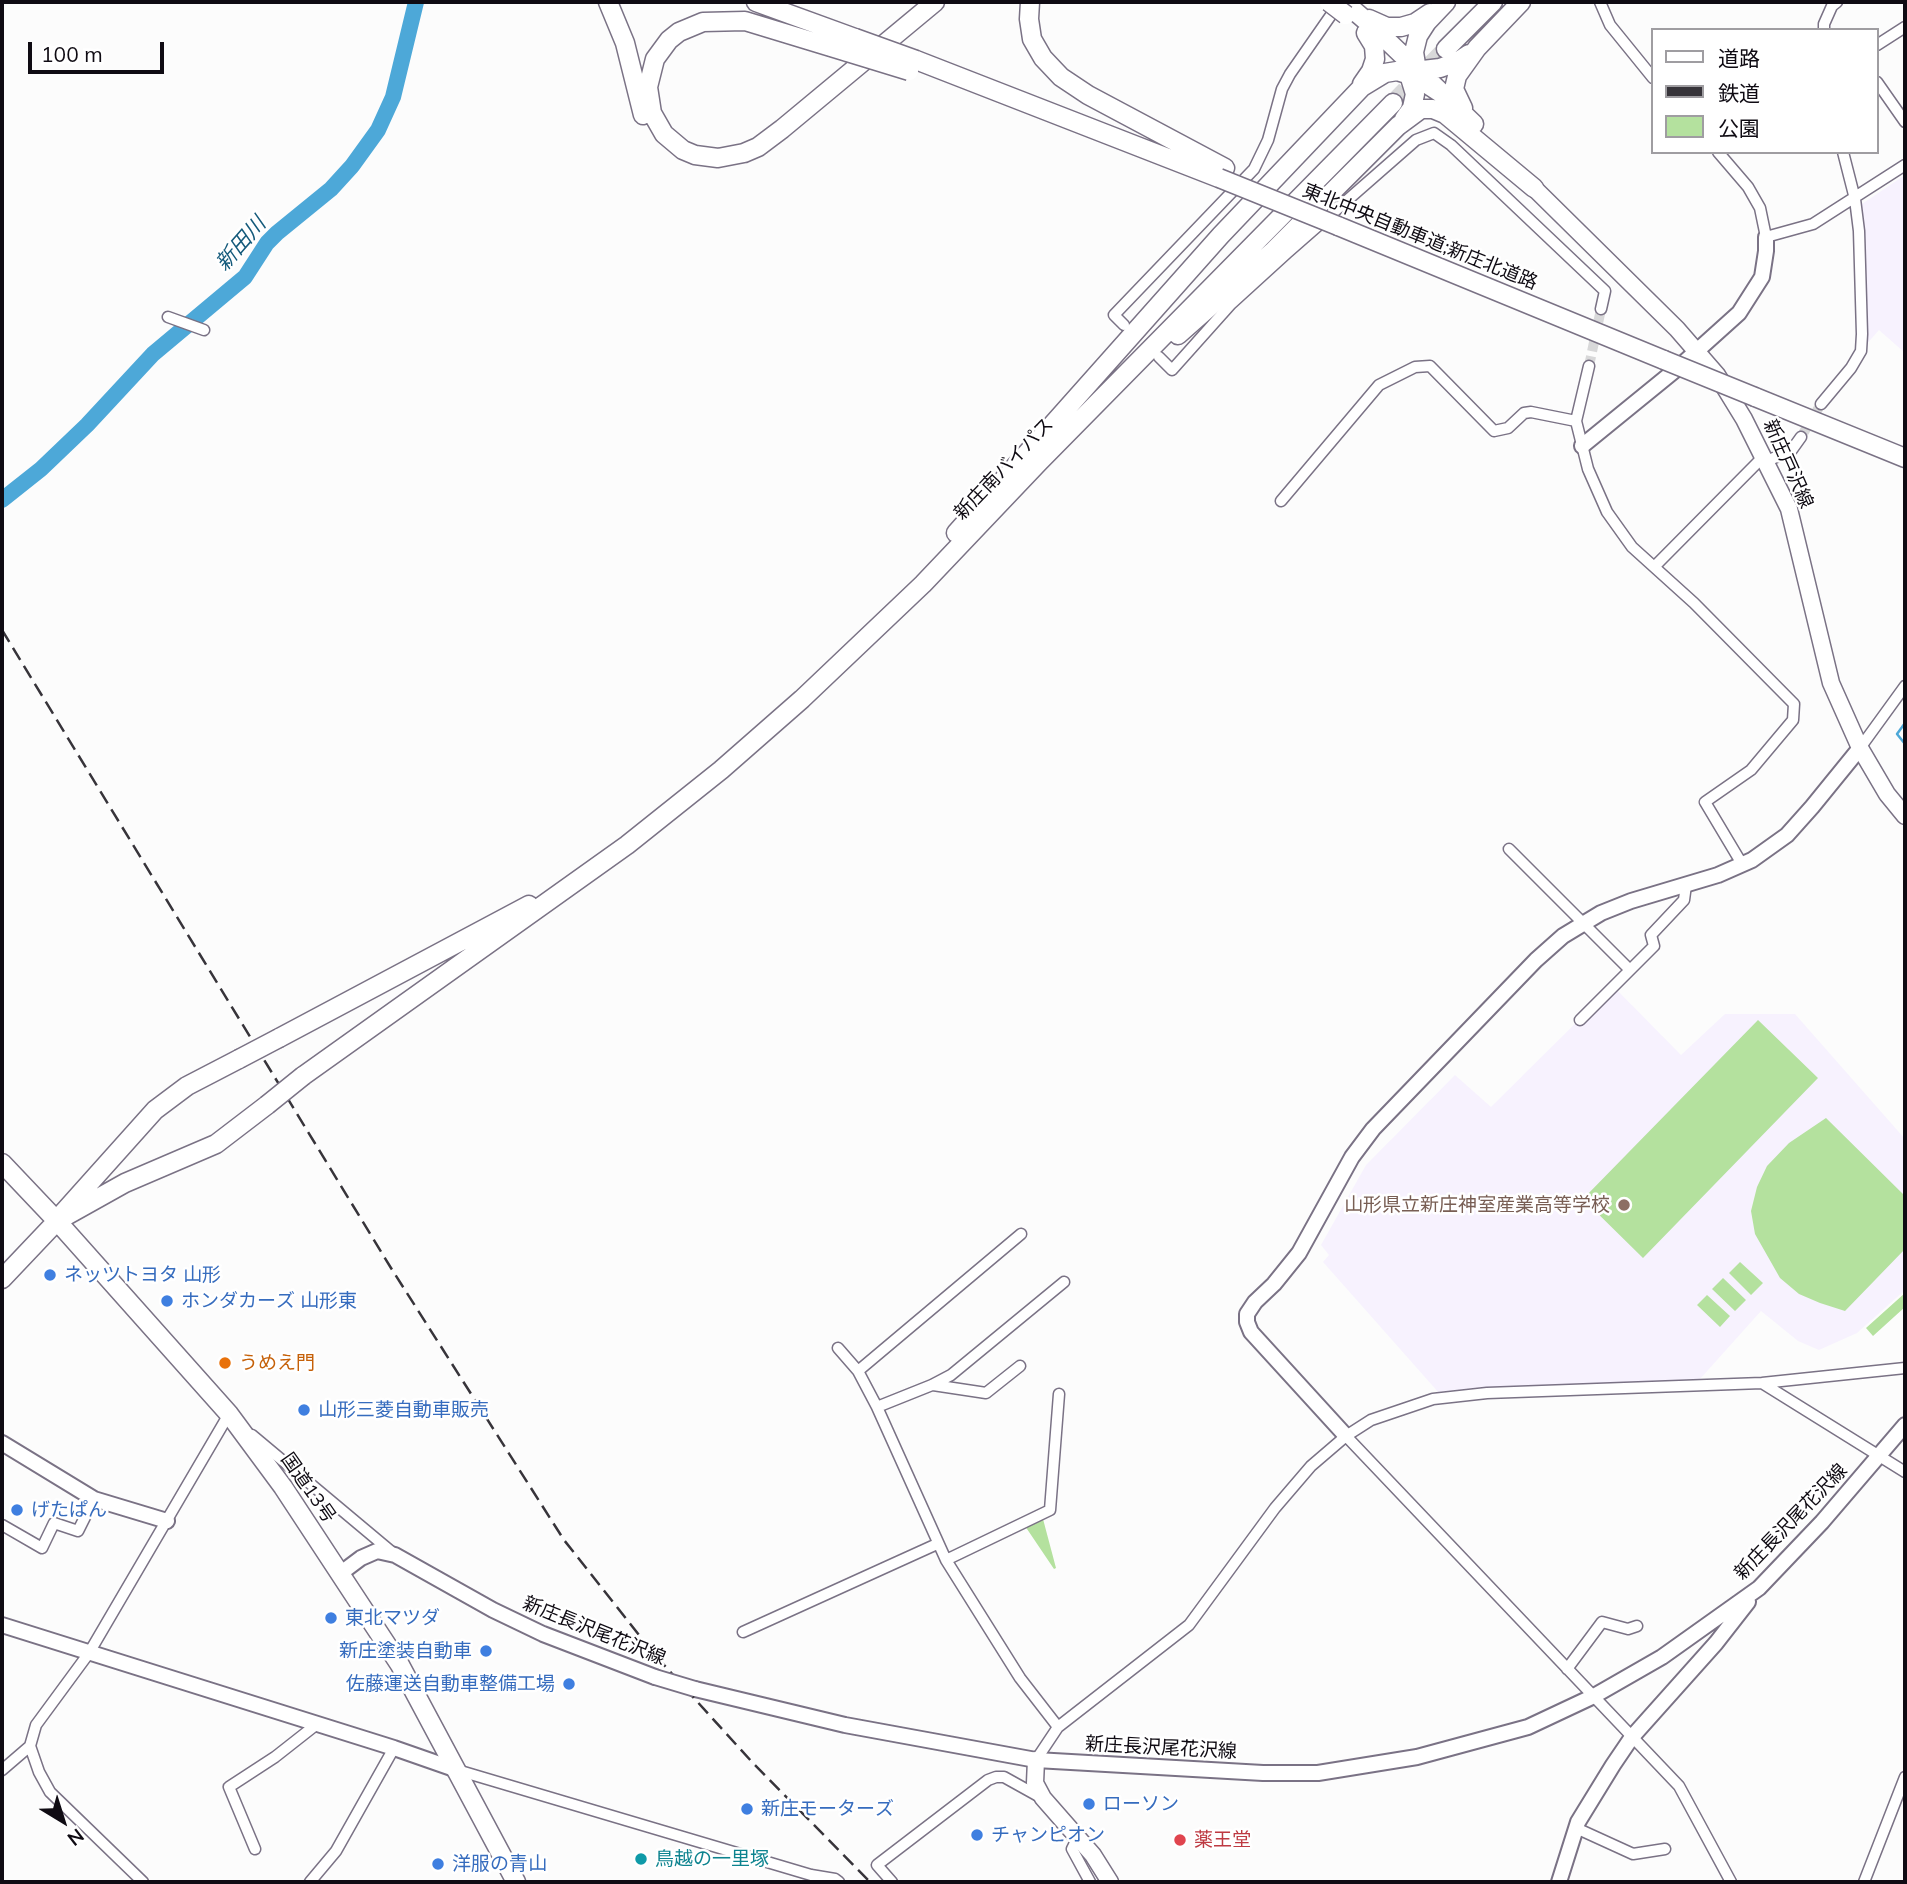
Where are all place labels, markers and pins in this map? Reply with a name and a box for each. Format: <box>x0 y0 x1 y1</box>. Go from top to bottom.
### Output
place label: 山形県立新庄神室産業高等学校 <box>1344 1194 1610 1216</box>
marker: 山形県立新庄神室産業高等学校 <box>1616 1197 1632 1213</box>
place label: ネッツトヨタ 山形 <box>64 1264 221 1286</box>
marker: ネッツトヨタ 山形 <box>42 1267 58 1283</box>
place label: ホンダカーズ 山形東 <box>181 1290 357 1312</box>
marker: ホンダカーズ 山形東 <box>159 1293 175 1309</box>
place label: うめえ門 <box>239 1352 315 1374</box>
marker: うめえ門 <box>217 1355 233 1371</box>
place label: 山形三菱自動車販売 <box>318 1399 489 1421</box>
marker: 山形三菱自動車販売 <box>296 1402 312 1418</box>
place label: げたぱん <box>31 1499 107 1521</box>
marker: げたぱん <box>9 1502 25 1518</box>
place label: 東北マツダ <box>345 1607 440 1629</box>
marker: 東北マツダ <box>323 1610 339 1626</box>
place label: 新庄塗装自動車 <box>339 1640 472 1662</box>
marker: 新庄塗装自動車 <box>478 1643 494 1659</box>
place label: 佐藤運送自動車整備工場 <box>346 1673 555 1695</box>
marker: 佐藤運送自動車整備工場 <box>561 1676 577 1692</box>
place label: ローソン <box>1103 1793 1179 1815</box>
marker: ローソン <box>1081 1796 1097 1812</box>
place label: 新庄モーターズ <box>761 1798 894 1820</box>
marker: 新庄モーターズ <box>739 1801 755 1817</box>
place label: チャンピオン <box>991 1824 1105 1846</box>
marker: チャンピオン <box>969 1827 985 1843</box>
place label: 薬王堂 <box>1194 1829 1251 1851</box>
marker: 薬王堂 <box>1172 1832 1188 1848</box>
place label: 鳥越の一里塚 <box>655 1848 769 1870</box>
marker: 鳥越の一里塚 <box>633 1851 649 1867</box>
place label: 洋服の青山 <box>452 1853 547 1875</box>
marker: 洋服の青山 <box>430 1856 446 1872</box>

